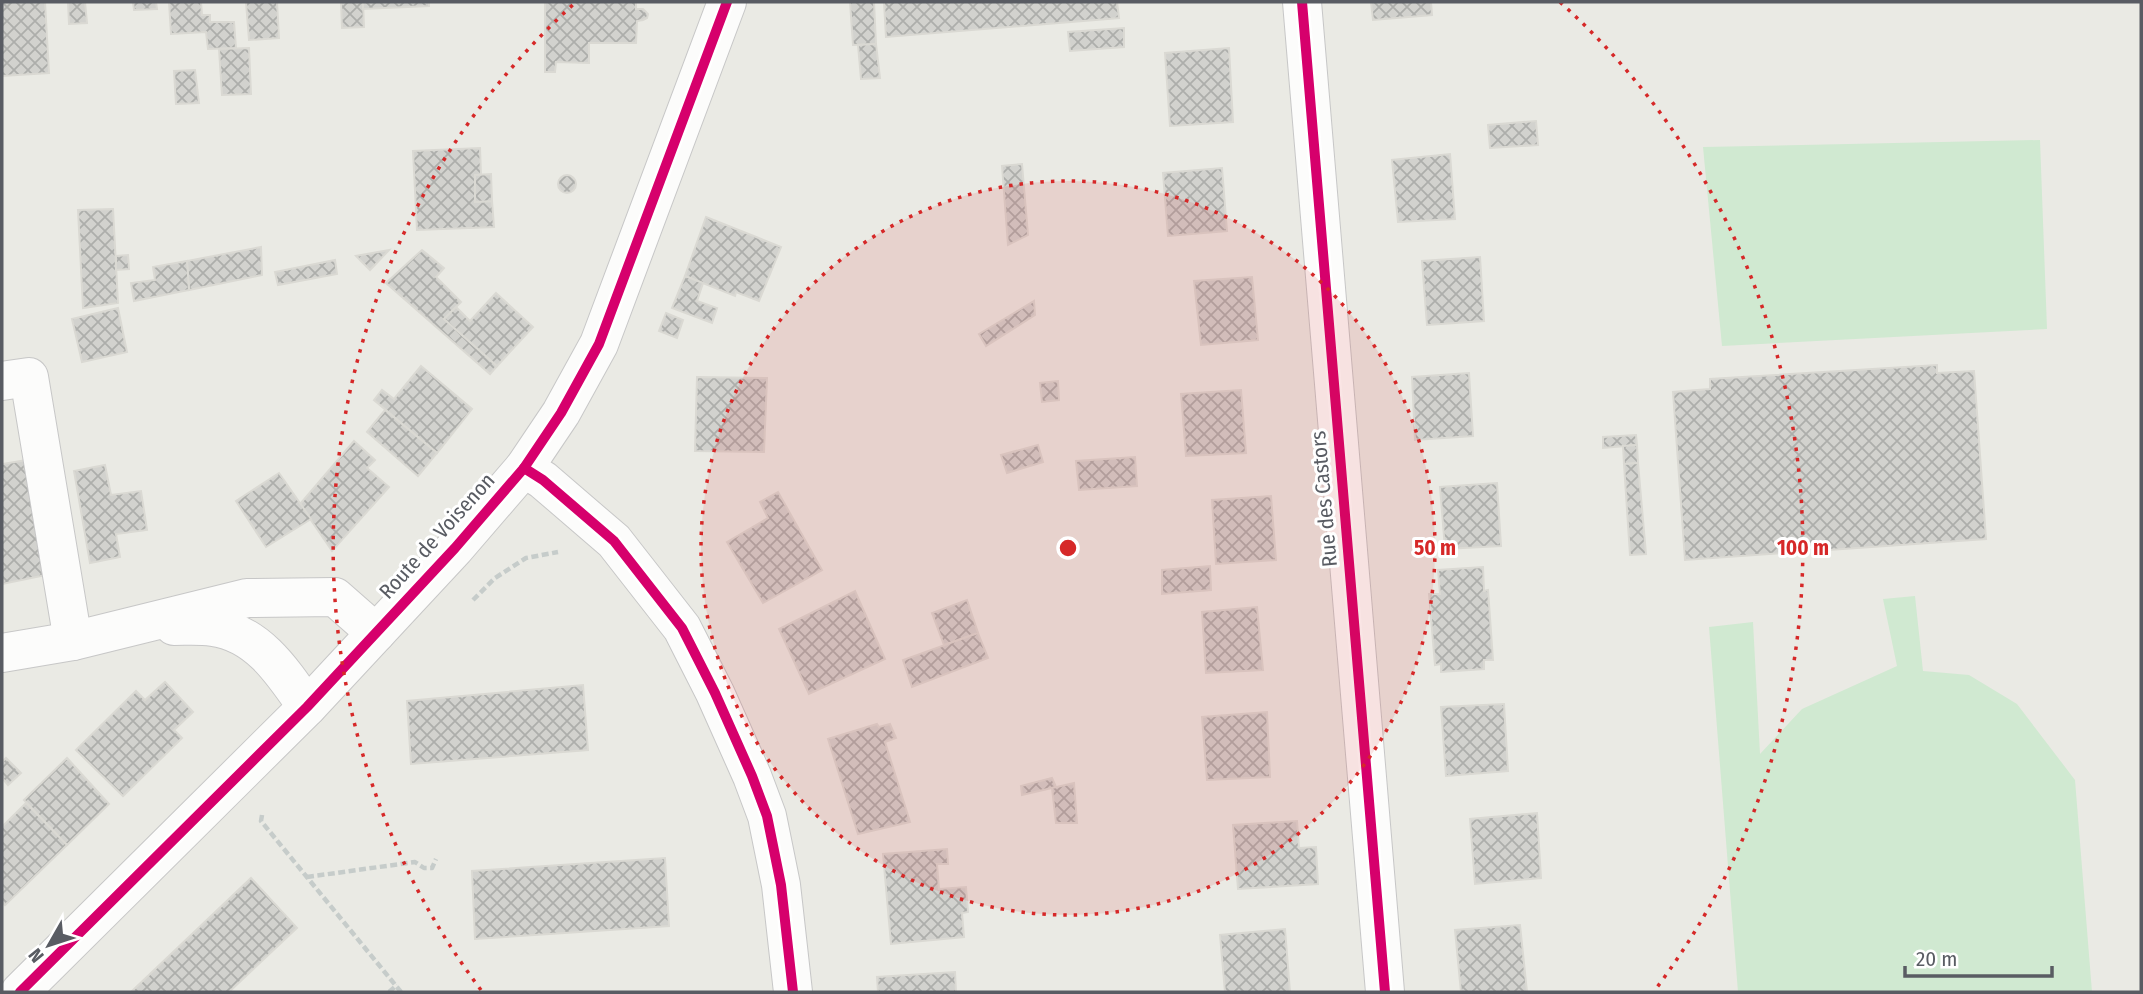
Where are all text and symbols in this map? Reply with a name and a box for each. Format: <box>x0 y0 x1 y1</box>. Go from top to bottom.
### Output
street label: Rue des Castors <box>1305 430 1343 568</box>
street label: Route de Voisenon <box>374 468 500 604</box>
text: 50 m <box>1414 535 1456 561</box>
text: 100 m <box>1777 535 1829 561</box>
centre of rings <box>1056 536 1080 560</box>
north arrow <box>14 910 84 980</box>
scale bar <box>1905 934 2052 978</box>
text: N <box>24 944 49 967</box>
text: 20 m <box>1916 946 1957 972</box>

